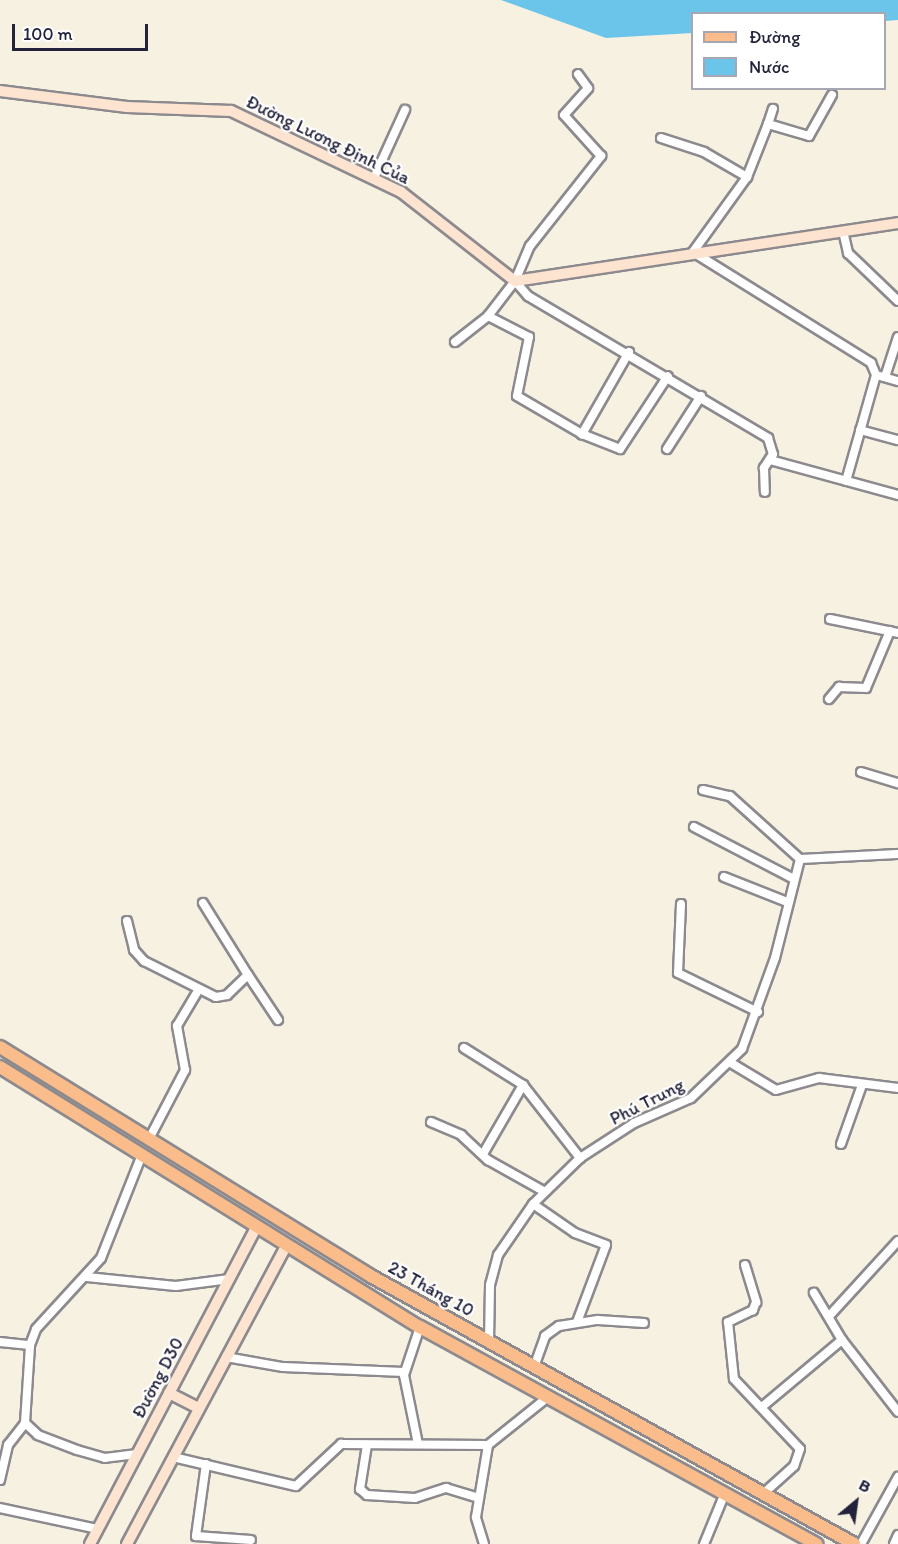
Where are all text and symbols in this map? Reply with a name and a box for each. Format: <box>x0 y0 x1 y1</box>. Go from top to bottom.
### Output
scale bar <box>15 12 152 50</box>
legend <box>691 12 886 90</box>
text: 100 m <box>23 23 73 45</box>
text: Đường <box>749 26 800 48</box>
text: Nước <box>749 56 789 78</box>
street label: Đường Lương Định Của <box>243 91 413 189</box>
street label: Phú Trung <box>607 1075 687 1129</box>
street label: 23 Tháng 10 <box>384 1257 478 1321</box>
street label: Đường D30 <box>128 1334 188 1422</box>
north arrow <box>826 1472 886 1532</box>
text: B <box>856 1475 874 1497</box>

